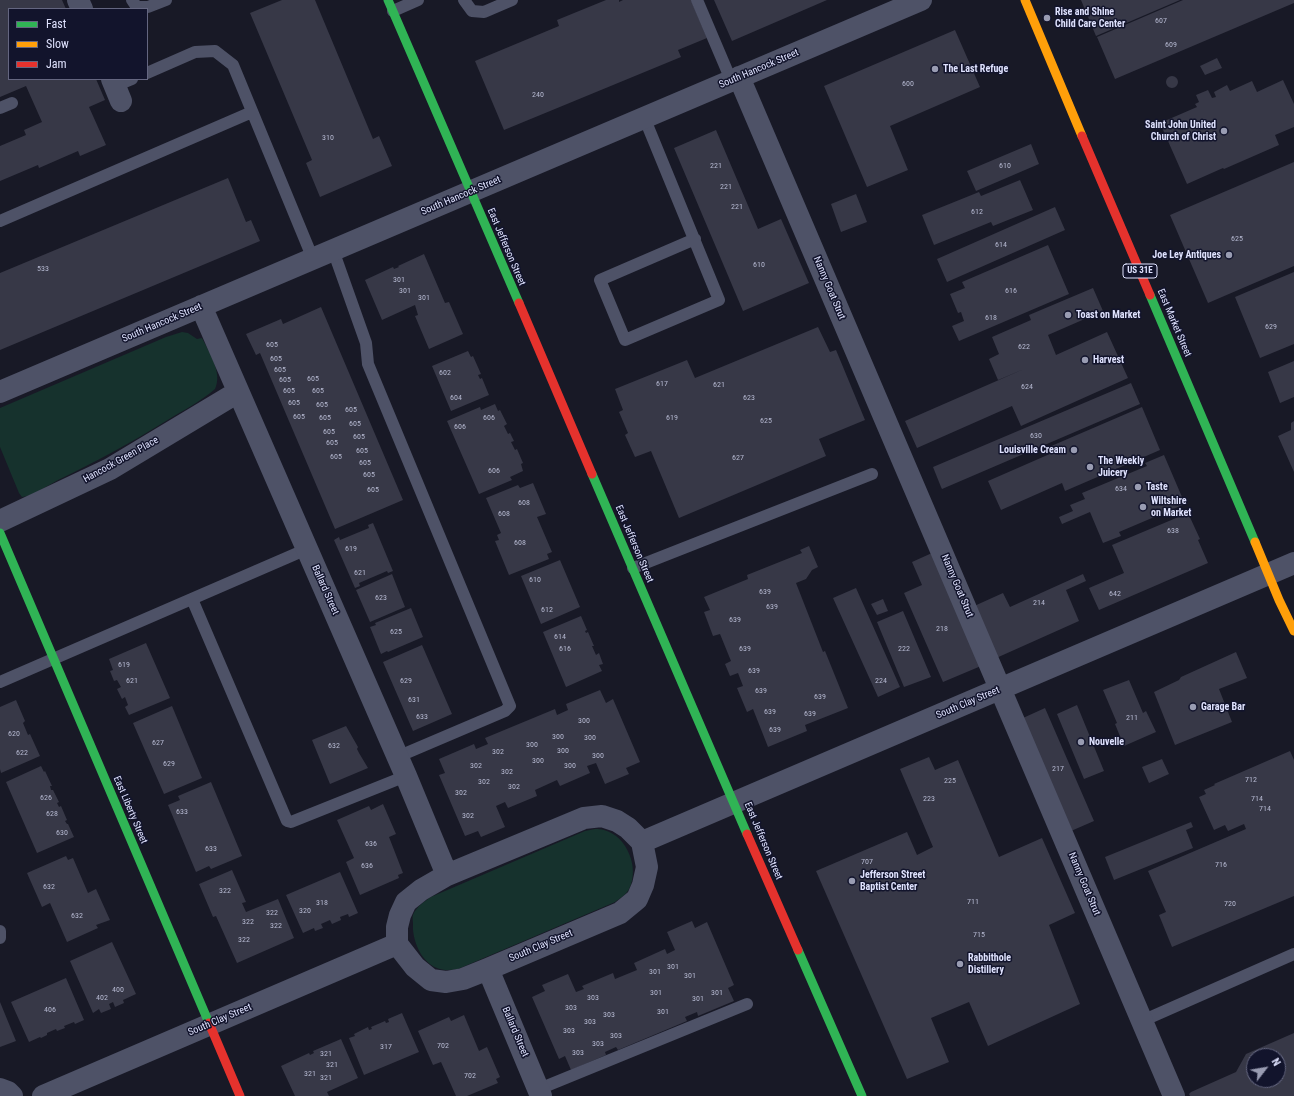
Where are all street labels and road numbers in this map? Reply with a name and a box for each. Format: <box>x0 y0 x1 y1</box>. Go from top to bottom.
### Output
street label: South Hancock Street <box>717 47 801 91</box>
street label: South Hancock Street <box>419 174 503 218</box>
street label: East Jefferson Street <box>484 206 528 288</box>
street label: Nanny Goat Strut <box>810 255 848 321</box>
road number: US 31E <box>1123 264 1157 278</box>
street label: East Market Street <box>1154 287 1194 359</box>
street label: South Hancock Street <box>120 301 204 345</box>
street label: Hancock Green Place <box>81 434 161 486</box>
street label: East Jefferson Street <box>612 503 656 585</box>
street label: Nanny Goat Strut <box>938 553 976 619</box>
street label: Ballard Street <box>309 563 341 617</box>
street label: South Clay Street <box>934 684 1002 722</box>
street label: East Liberty Street <box>110 774 150 846</box>
street label: East Jefferson Street <box>741 800 785 882</box>
street label: Nanny Goat Strut <box>1065 851 1103 917</box>
street label: South Clay Street <box>507 927 575 965</box>
street label: South Clay Street <box>186 1001 254 1039</box>
street label: Ballard Street <box>499 1005 531 1059</box>

